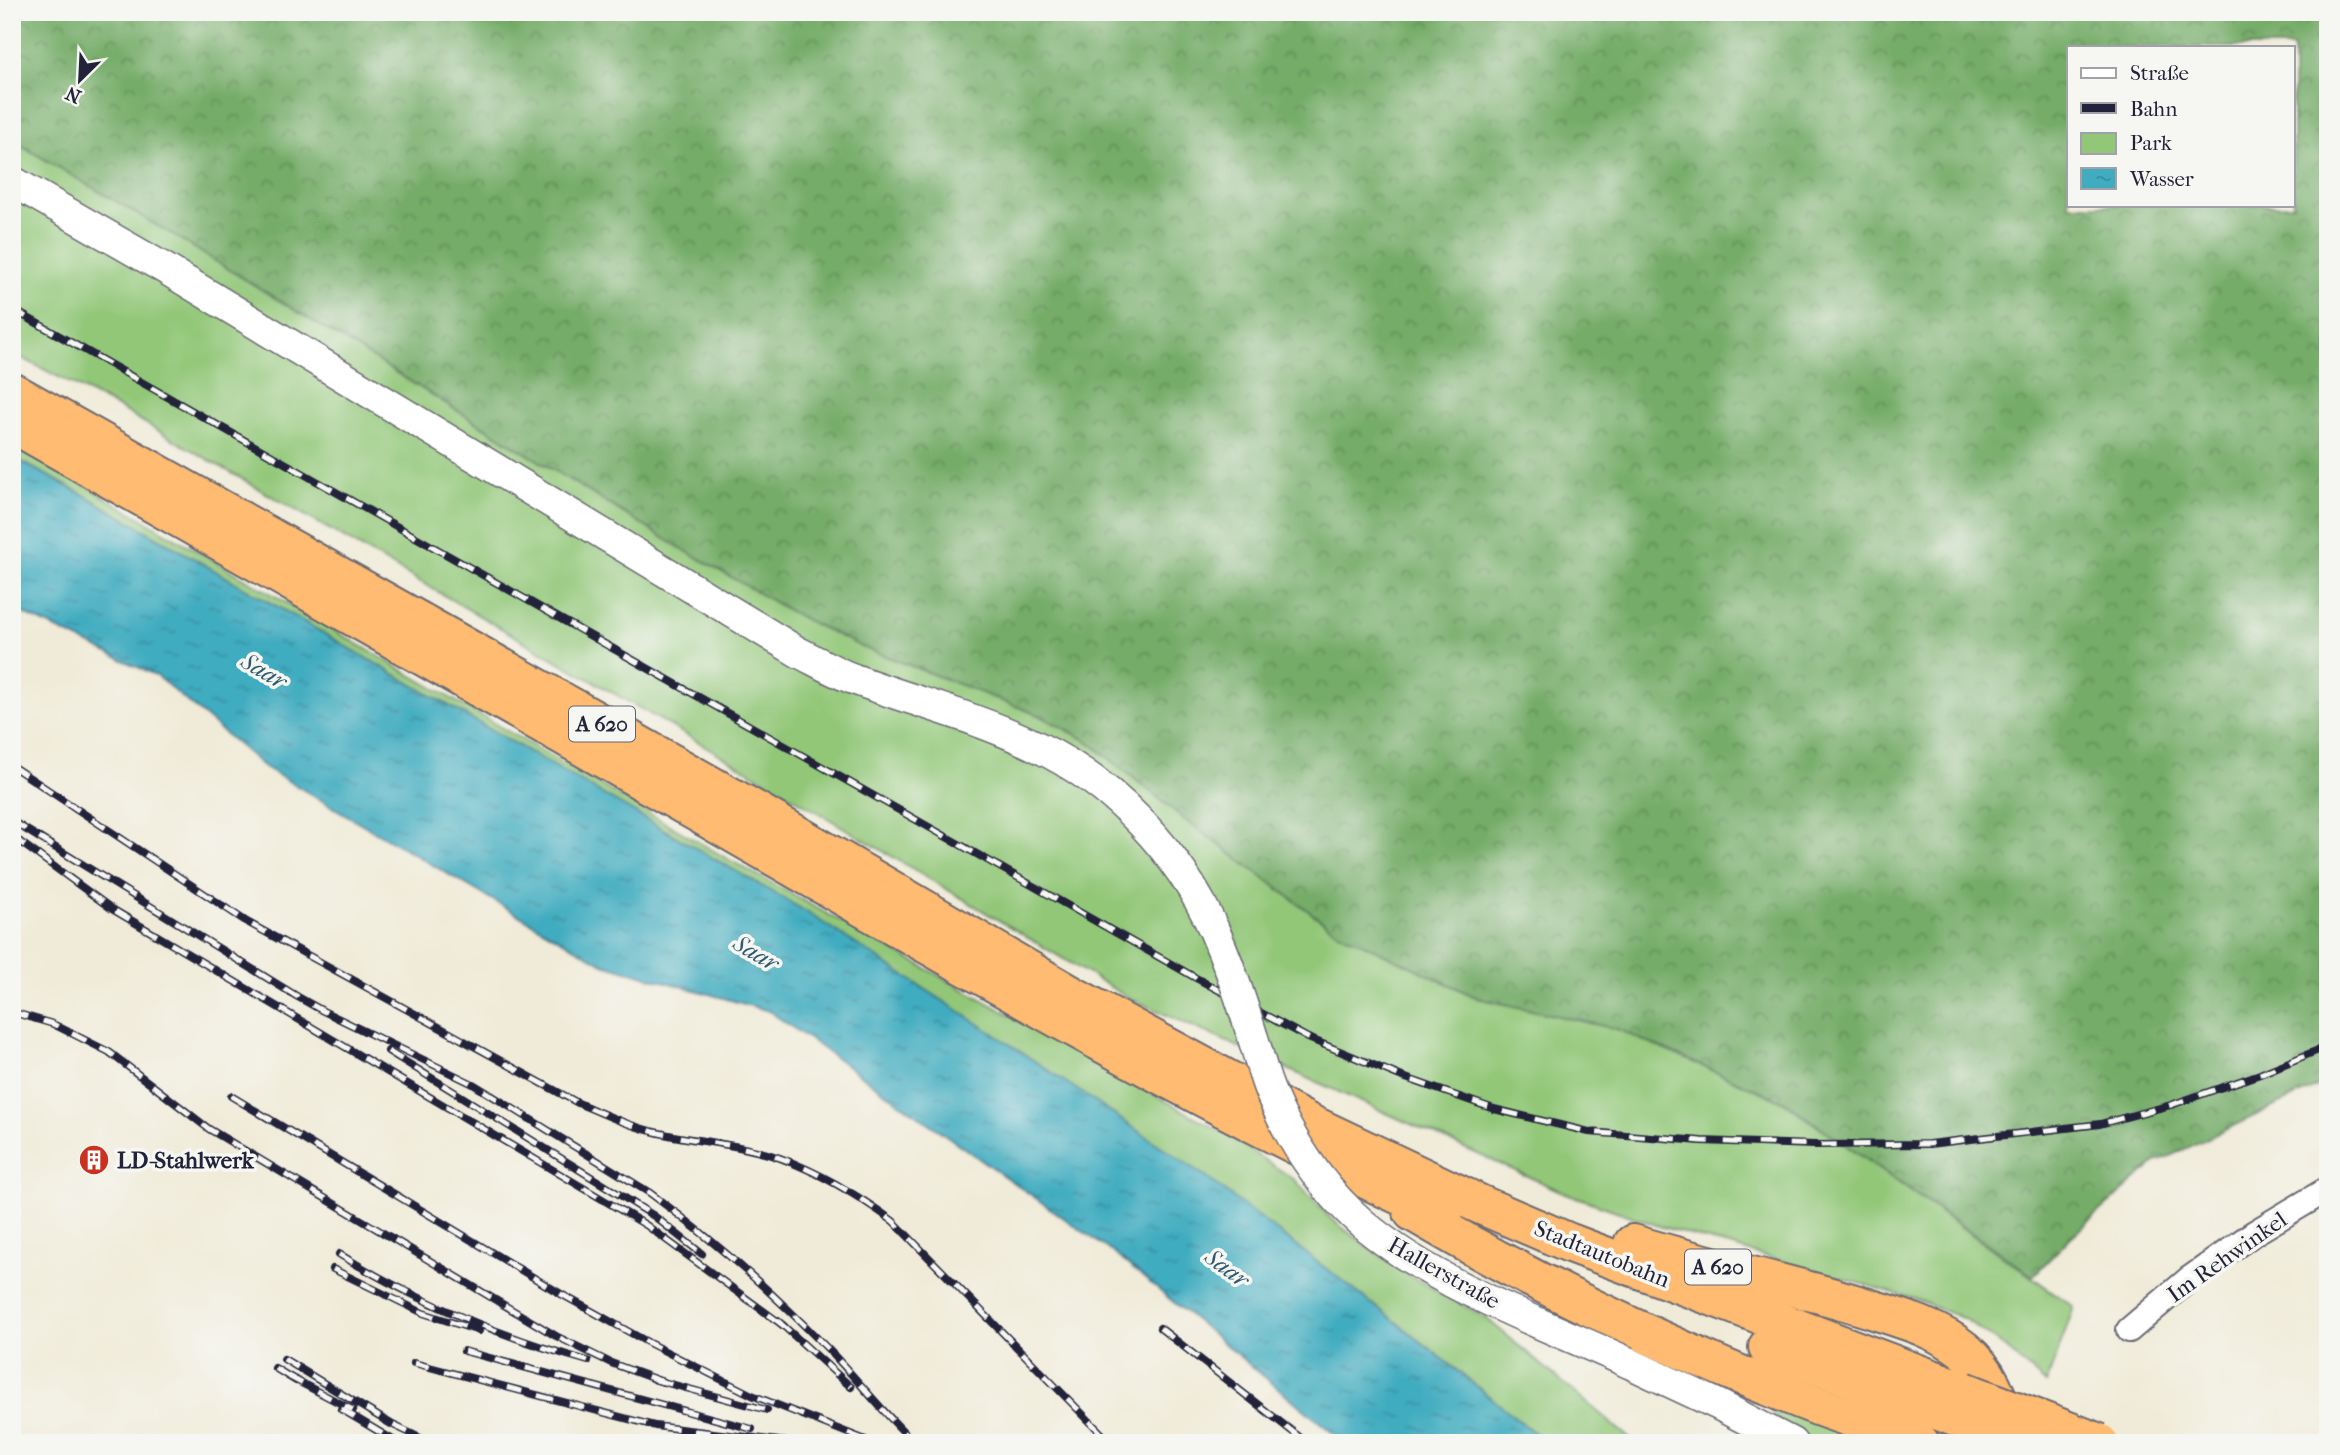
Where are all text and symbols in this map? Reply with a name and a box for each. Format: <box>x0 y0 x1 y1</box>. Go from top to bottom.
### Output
north arrow <box>46 46 116 116</box>
legend <box>2067 46 2294 206</box>
text: Straße <box>2130 61 2189 85</box>
text: N <box>62 81 85 108</box>
text: Bahn <box>2130 97 2177 121</box>
text: Park <box>2130 131 2172 155</box>
text: Wasser <box>2129 167 2194 191</box>
water label: Saar <box>235 646 294 696</box>
road number: A 620 <box>569 706 635 742</box>
water label: Saar <box>727 928 786 978</box>
building icon: LD-Stahlwerk <box>77 1143 111 1177</box>
place label: LD-Stahlwerk <box>117 1147 255 1174</box>
street label: Im Rehwinkel <box>2162 1206 2292 1308</box>
street label: Stadtautobahn <box>1530 1215 1674 1294</box>
street label: Hallerstraße <box>1383 1231 1505 1315</box>
water label: Saar <box>1199 1242 1256 1295</box>
road number: A 620 <box>1685 1250 1751 1284</box>

